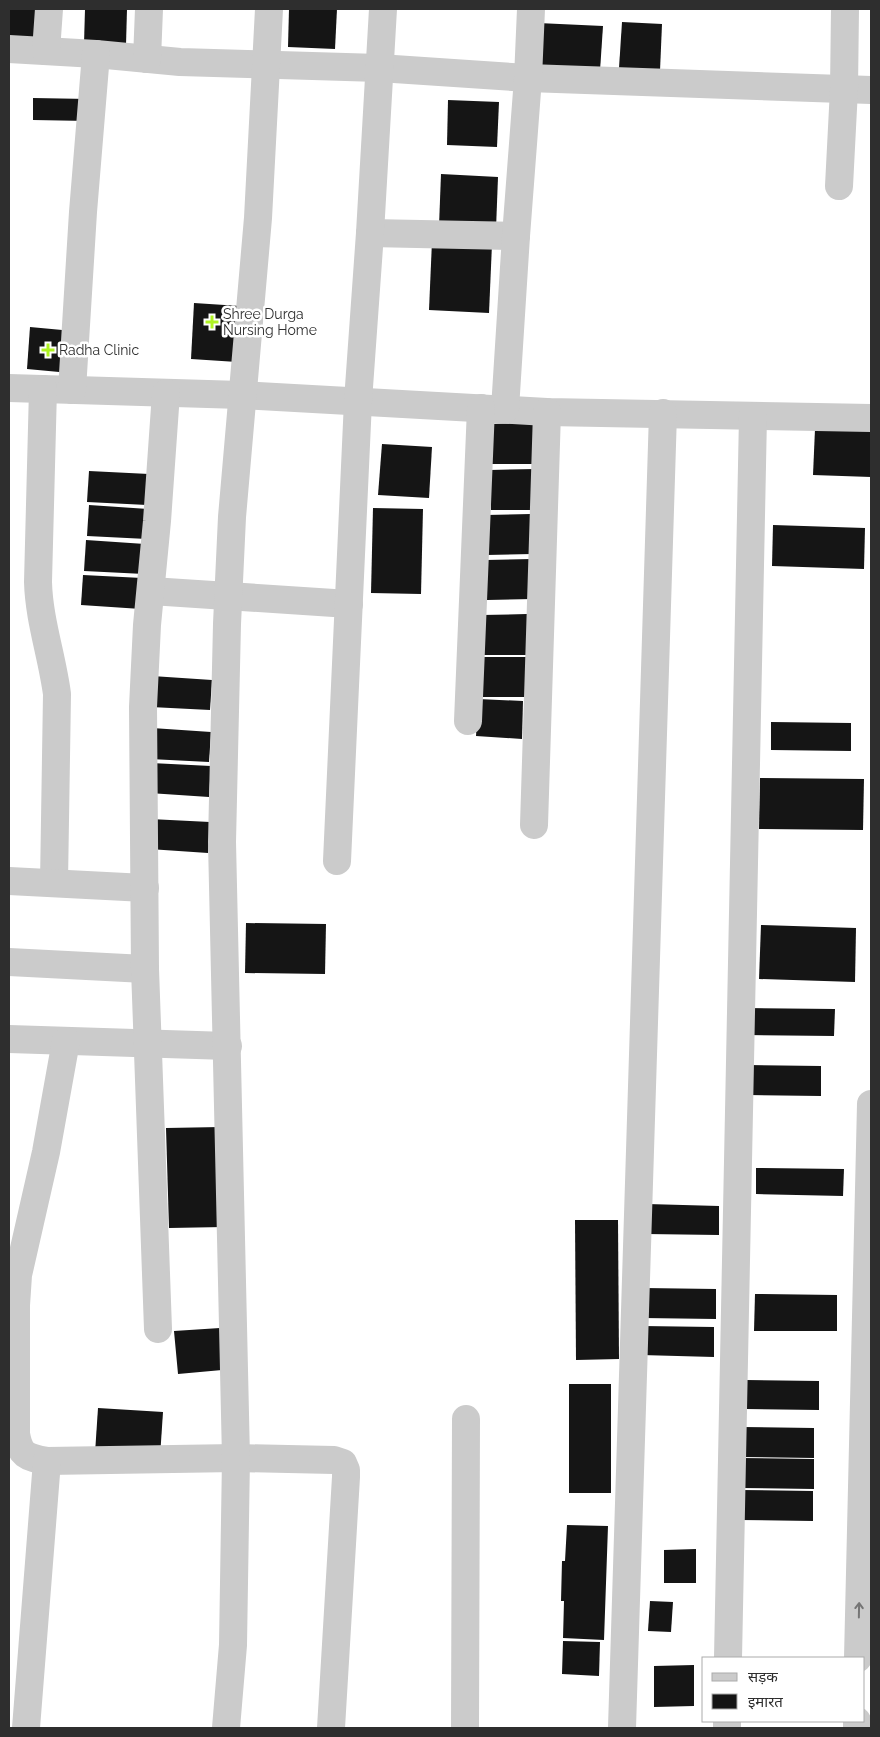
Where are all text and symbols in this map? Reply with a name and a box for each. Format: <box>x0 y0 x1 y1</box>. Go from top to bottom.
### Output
place label: Shree Durga Nursing Home <box>223 306 317 338</box>
marker: Shree Durga Nursing Home <box>205 315 219 329</box>
place label: Radha Clinic <box>59 342 139 358</box>
marker: Radha Clinic <box>41 343 55 357</box>
one-way arrow <box>855 1602 864 1618</box>
legend <box>702 1657 865 1722</box>
text: सड़क <box>748 1668 778 1686</box>
text: इमारत <box>748 1693 783 1711</box>

